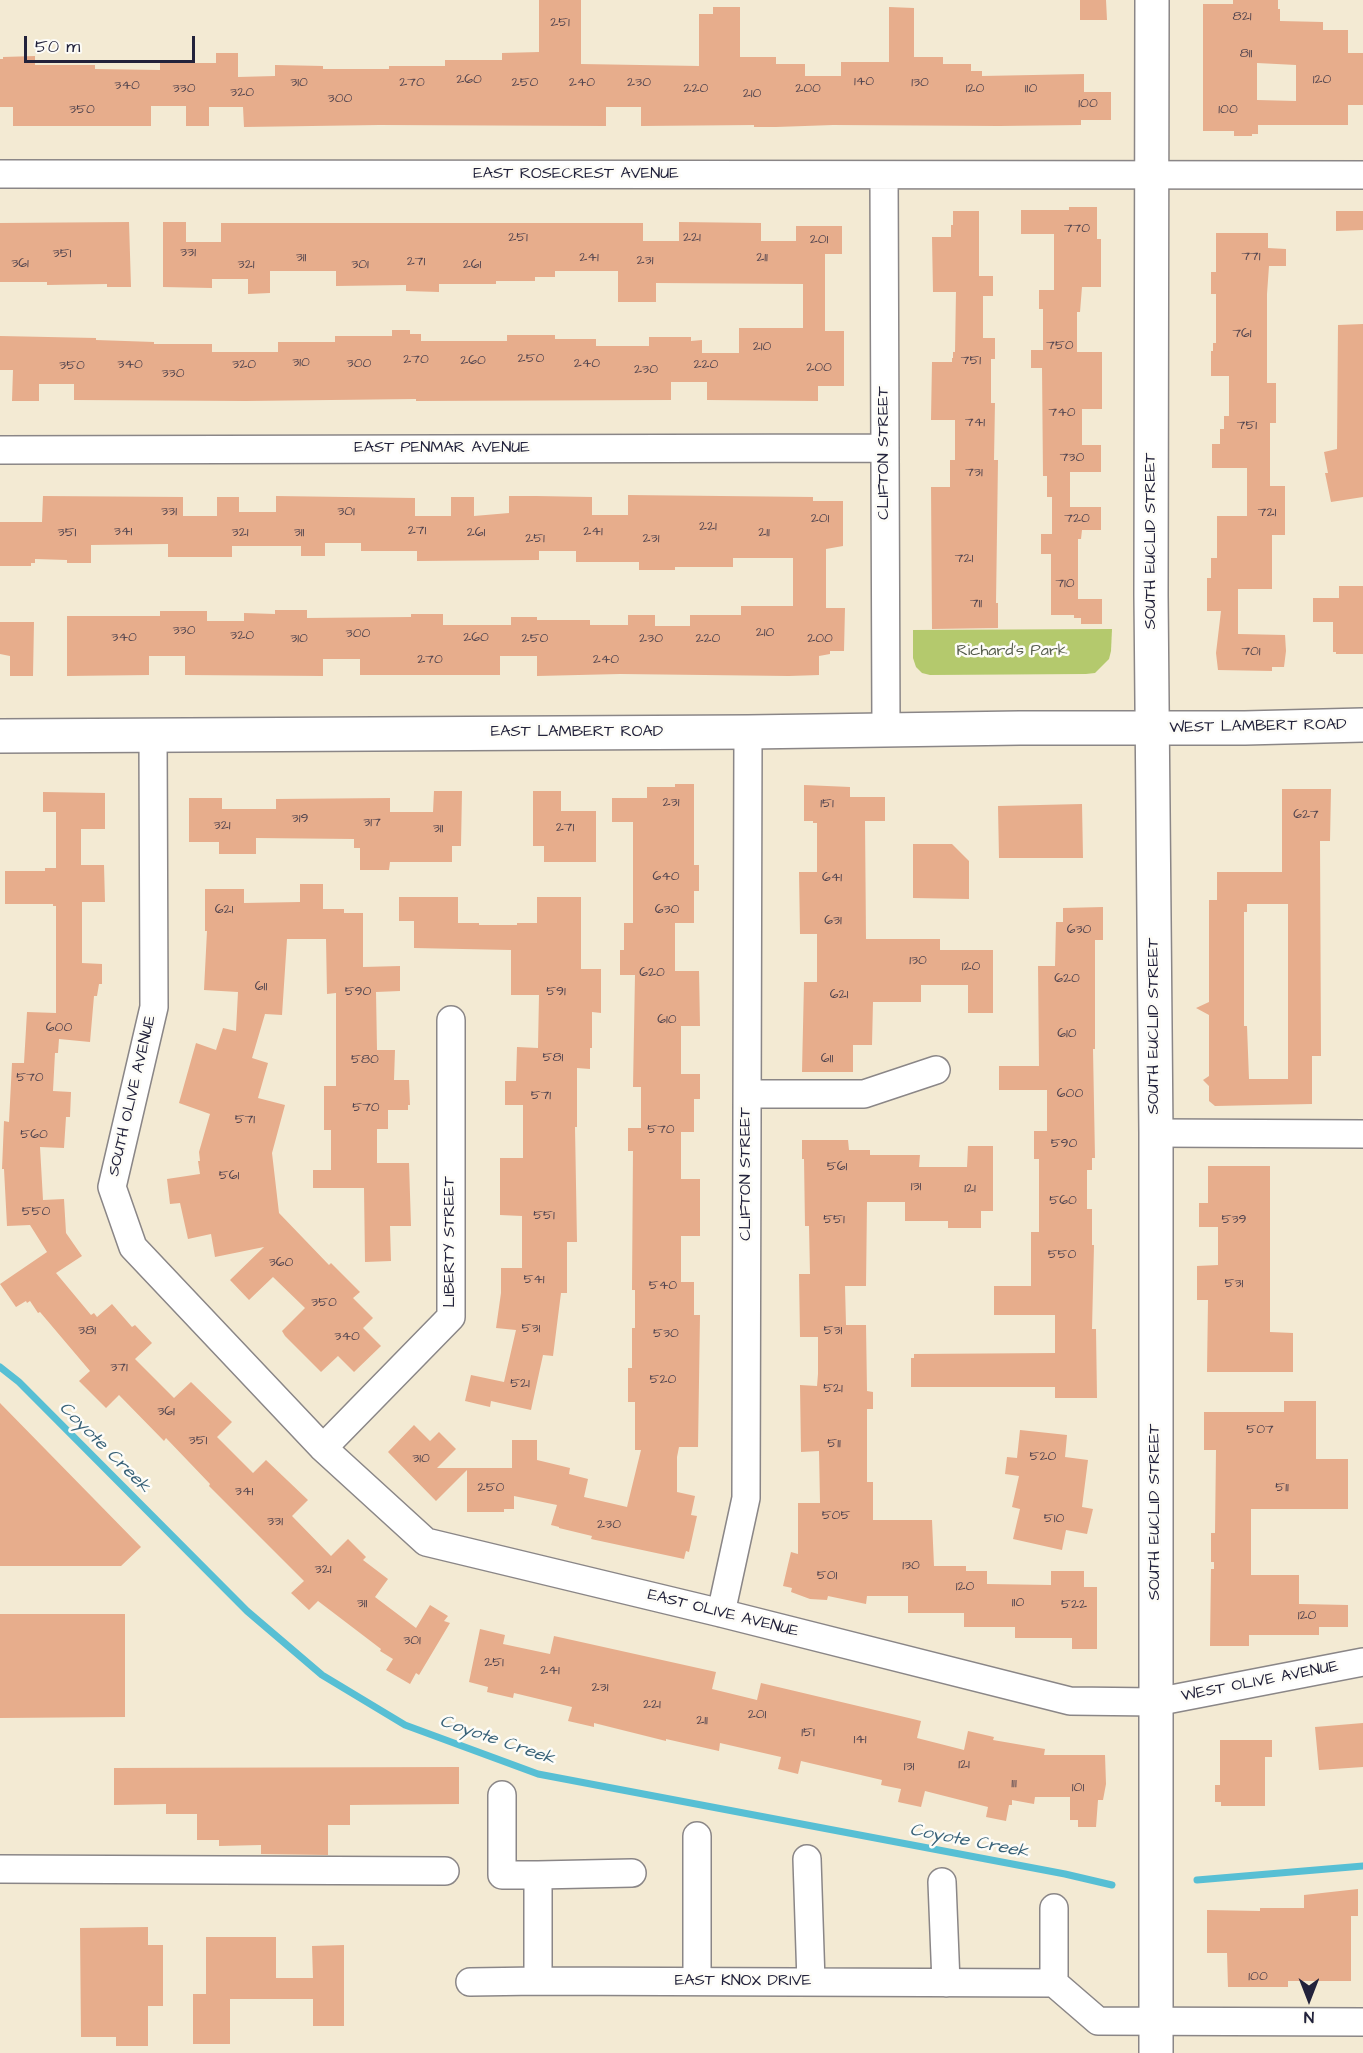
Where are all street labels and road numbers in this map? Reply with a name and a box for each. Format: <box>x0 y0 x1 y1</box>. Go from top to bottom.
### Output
street label: EAST ROSECREST AVENUE <box>473 165 679 185</box>
street label: CLIFTON STREET <box>875 386 895 520</box>
street label: EAST PENMAR AVENUE <box>354 439 530 459</box>
street label: SOUTH EUCLID STREET <box>1142 453 1162 629</box>
street label: WEST LAMBERT ROAD <box>1169 716 1347 738</box>
street label: EAST LAMBERT ROAD <box>491 723 663 743</box>
street label: SOUTH EUCLID STREET <box>1145 938 1165 1114</box>
street label: SOUTH OLIVE AVENUE <box>105 1014 161 1178</box>
street label: CLIFTON STREET <box>737 1107 757 1241</box>
street label: LIBERTY STREET <box>441 1176 461 1308</box>
street label: SOUTH EUCLID STREET <box>1146 1424 1166 1600</box>
street label: EAST OLIVE AVENUE <box>646 1586 800 1642</box>
street label: WEST OLIVE AVENUE <box>1180 1657 1340 1707</box>
street label: EAST KNOX DRIVE <box>675 1972 811 1992</box>

